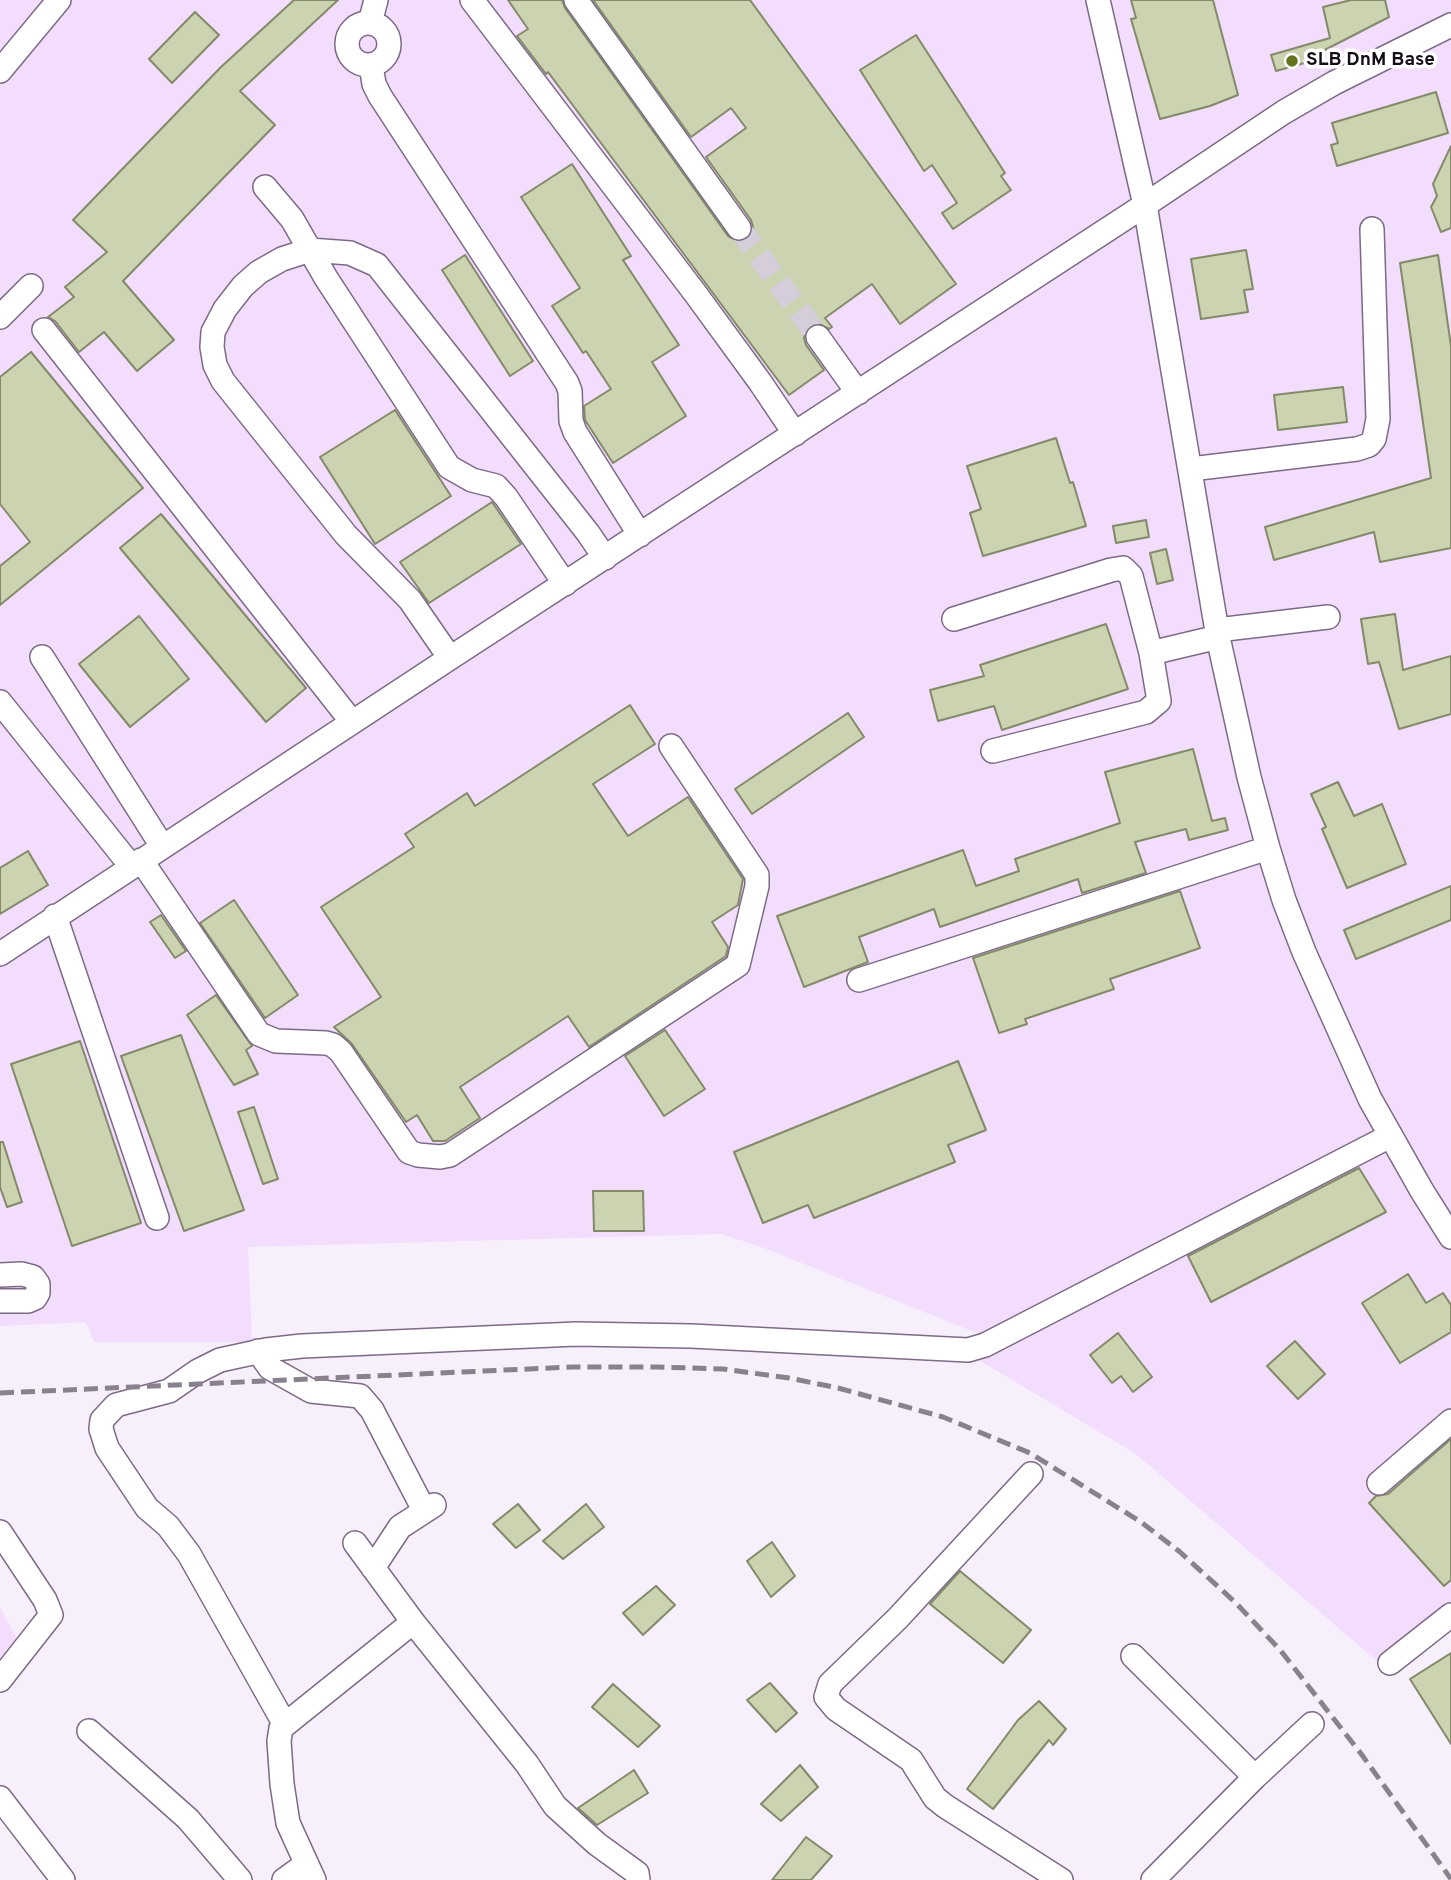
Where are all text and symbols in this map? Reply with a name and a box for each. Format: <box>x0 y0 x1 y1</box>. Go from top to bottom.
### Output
place label: SLB DnM Base <box>1306 50 1435 72</box>
marker: SLB DnM Base <box>1284 53 1300 69</box>

